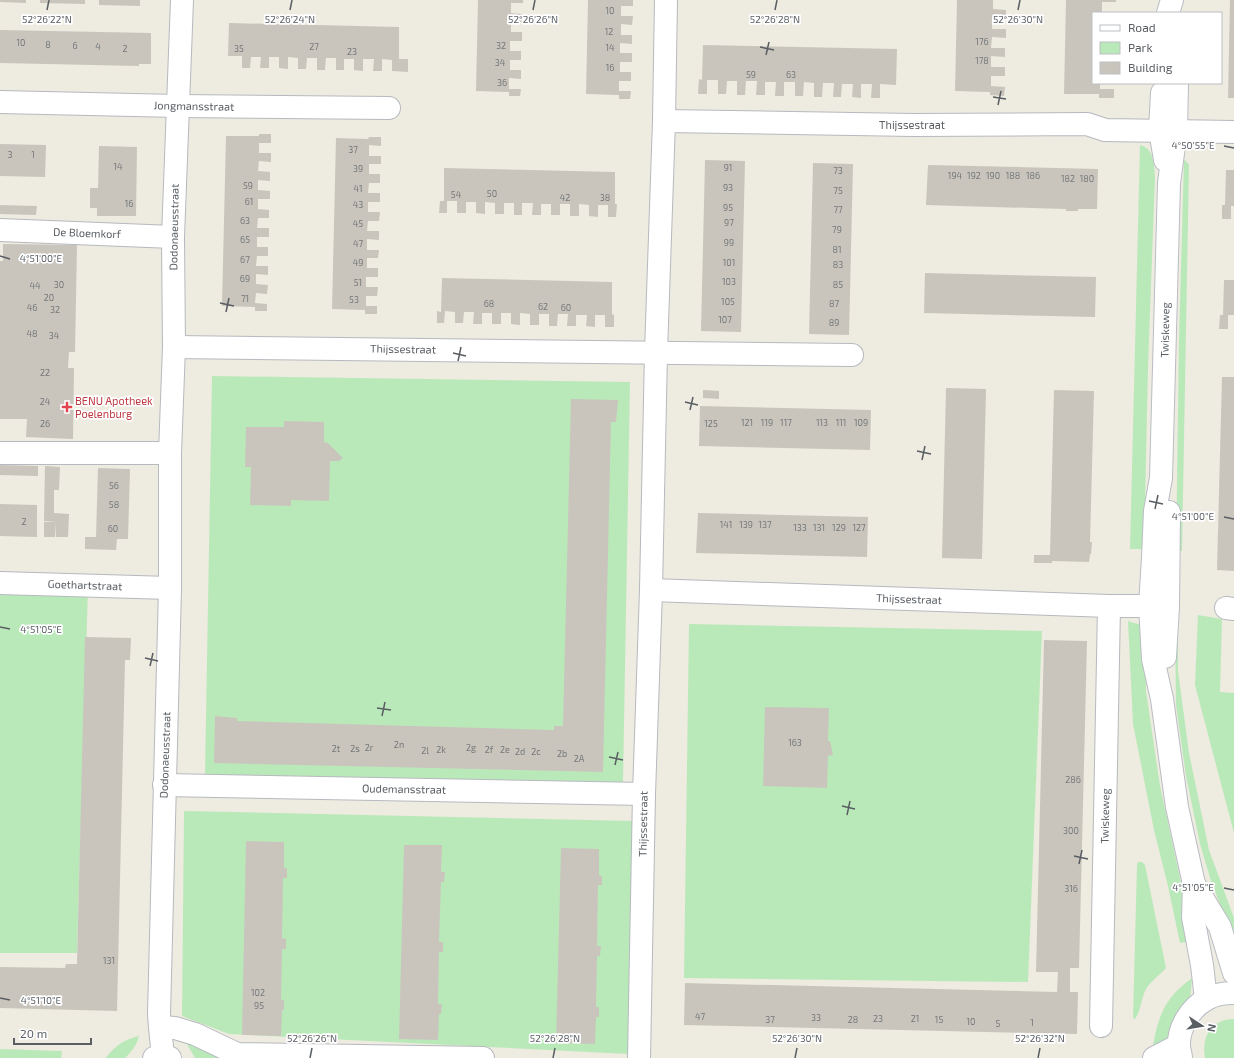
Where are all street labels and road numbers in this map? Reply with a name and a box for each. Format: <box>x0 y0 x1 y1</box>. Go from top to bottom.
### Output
street label: Jongmansstraat <box>154 98 234 113</box>
street label: Thijssestraat <box>879 118 945 132</box>
street label: Dodonaeusstraat <box>166 184 181 270</box>
street label: De Bloemkorf <box>53 225 122 240</box>
street label: Twiskeweg <box>1158 302 1171 358</box>
street label: Thijssestraat <box>370 341 436 357</box>
street label: Goethartstraat <box>47 577 123 592</box>
street label: Thijssestraat <box>876 591 942 607</box>
street label: Dodonaeusstraat <box>156 711 173 799</box>
street label: Oudemansstraat <box>362 781 446 796</box>
street label: Twiskeweg <box>1098 788 1111 844</box>
street label: Thijssestraat <box>635 791 651 857</box>

